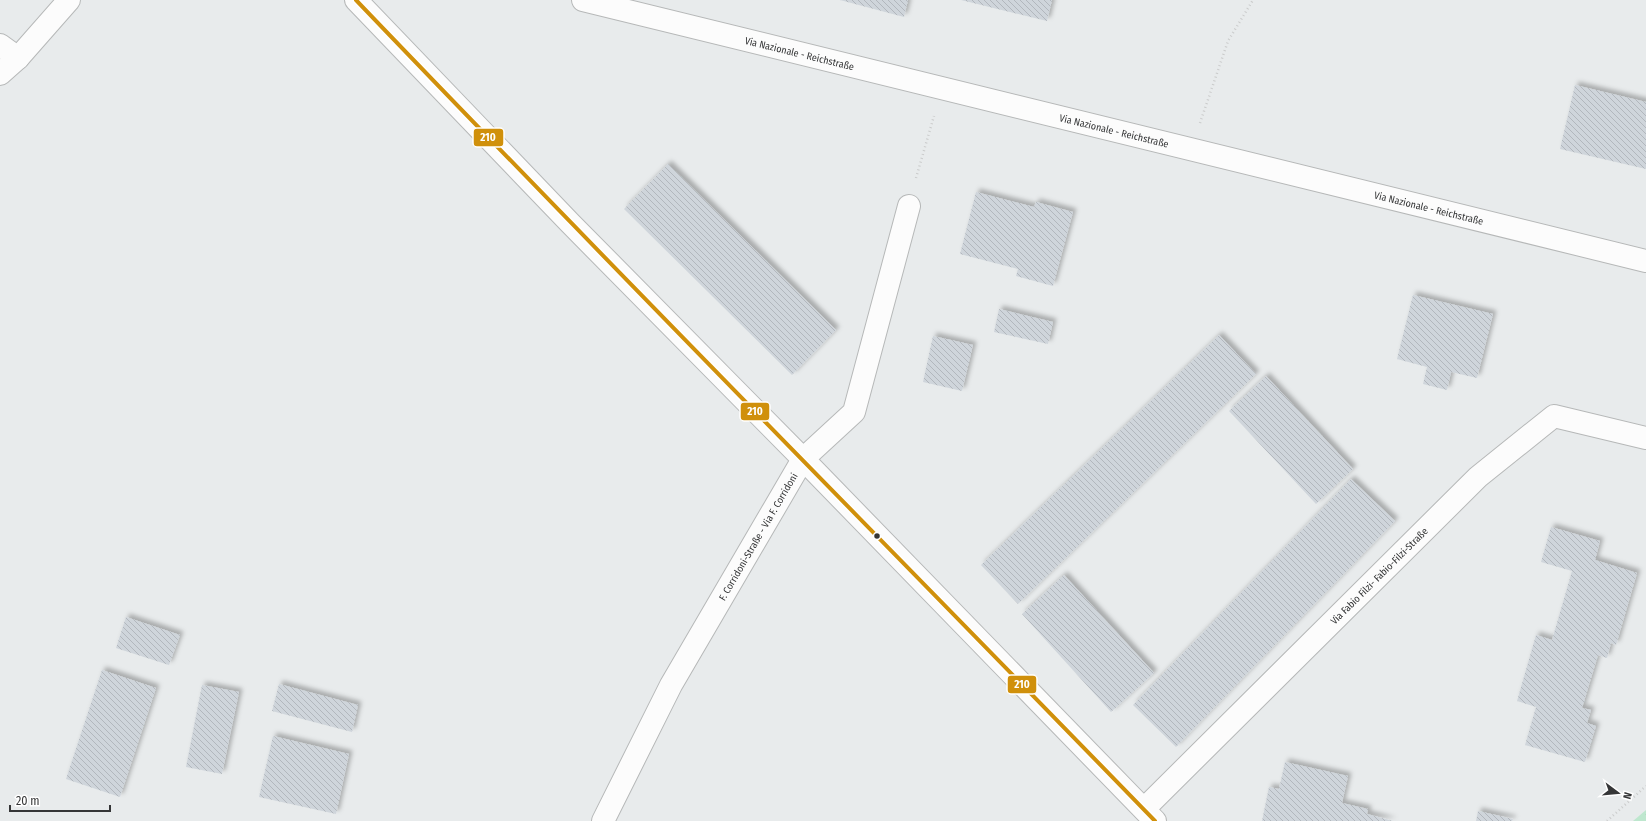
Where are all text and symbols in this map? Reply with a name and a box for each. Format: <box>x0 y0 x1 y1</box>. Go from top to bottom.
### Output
street label: Via Nazionale - Reichstraße <box>744 35 855 73</box>
street label: Via Nazionale - Reichstraße <box>1058 112 1170 151</box>
line badge: 210 <box>473 128 504 147</box>
text: 210 <box>479 131 496 144</box>
street label: Via Nazionale - Reichstraße <box>1373 189 1485 228</box>
line badge: 210 <box>740 402 770 421</box>
text: 210 <box>746 405 763 418</box>
street label: F. Corridoni-Straße - Via F. Corridoni <box>717 471 801 603</box>
street label: Via Fabio Filzi- Fabio-Filzi-Straße <box>1328 525 1431 627</box>
unlabelled marker <box>872 531 882 541</box>
line badge: 210 <box>1007 675 1037 694</box>
text: 210 <box>1013 678 1030 691</box>
north arrow <box>1598 773 1638 813</box>
scale bar <box>10 787 110 813</box>
text: N <box>1620 791 1634 801</box>
text: 20 m <box>16 794 40 808</box>

